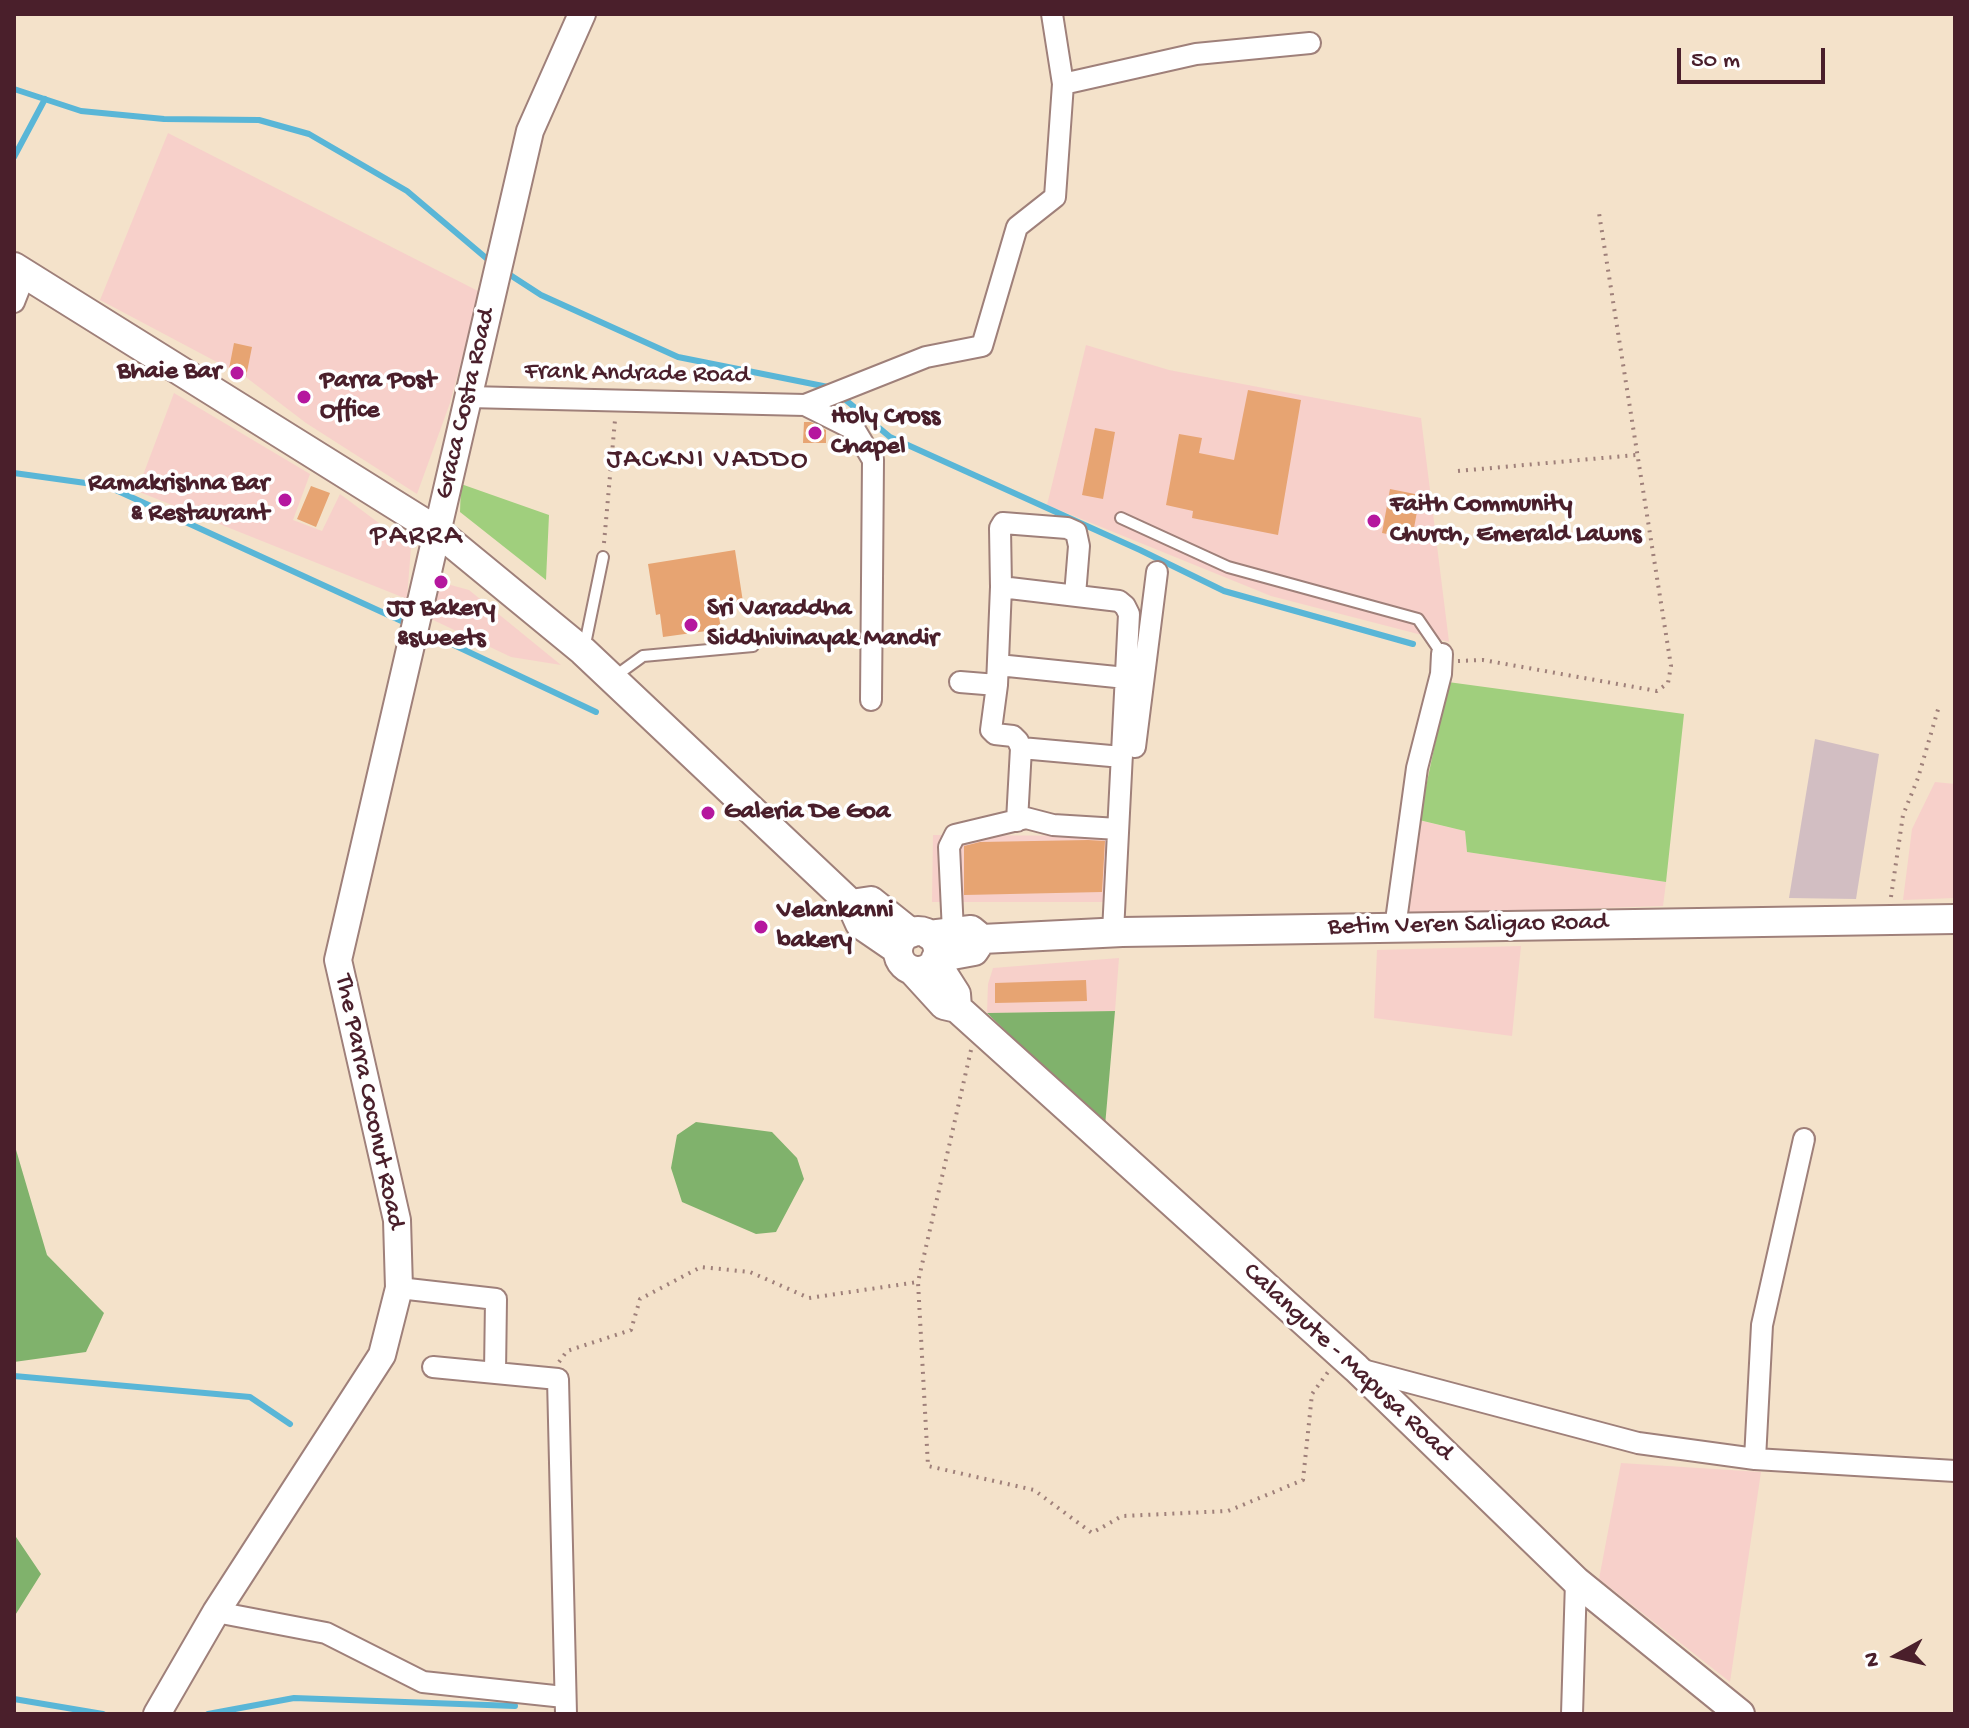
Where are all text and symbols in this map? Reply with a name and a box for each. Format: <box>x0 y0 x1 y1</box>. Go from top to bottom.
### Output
scale bar <box>1681 32 1829 82</box>
text: 50 m <box>1691 47 1740 76</box>
street label: Graca Costa Road <box>430 306 504 502</box>
place label: Bhaie Bar <box>117 357 221 389</box>
street label: Frank Andrade Road <box>524 357 750 393</box>
marker: Bhaie Bar <box>228 364 246 382</box>
place label: Parra Post Office <box>320 366 436 428</box>
marker: Parra Post Office <box>295 388 313 406</box>
place label: Holy Cross Chapel <box>831 402 940 464</box>
marker: Holy Cross Chapel <box>806 424 824 442</box>
district label: JACKNI VADDO <box>606 445 810 479</box>
place label: Ramakrishna Bar & Restaurant <box>88 469 269 530</box>
place label: Faith Community Church, Emerald Lawns <box>1390 490 1641 552</box>
marker: Ramakrishna Bar & Restaurant <box>276 491 294 509</box>
marker: Faith Community Church, Emerald Lawns <box>1365 512 1383 530</box>
district label: PARRA <box>370 520 464 556</box>
marker: JJ Bakery &sweets <box>432 573 450 591</box>
place label: JJ Bakery &sweets <box>387 594 495 656</box>
place label: Sri Varaddha Siddhivinayak Mandir <box>707 594 939 656</box>
marker: Sri Varaddha Siddhivinayak Mandir <box>682 616 700 634</box>
place label: Galeria De Goa <box>724 797 890 829</box>
marker: Galeria De Goa <box>699 804 717 822</box>
place label: Velankanni bakery <box>777 896 894 958</box>
street label: Betim Veren Saligao Road <box>1328 908 1608 944</box>
marker: Velankanni bakery <box>752 918 770 936</box>
street label: The Parra Coconut Road <box>326 972 410 1232</box>
street label: Calangute - Mapusa Road <box>1235 1257 1459 1469</box>
north arrow <box>1857 1616 1937 1696</box>
text: N <box>1859 1650 1887 1668</box>

